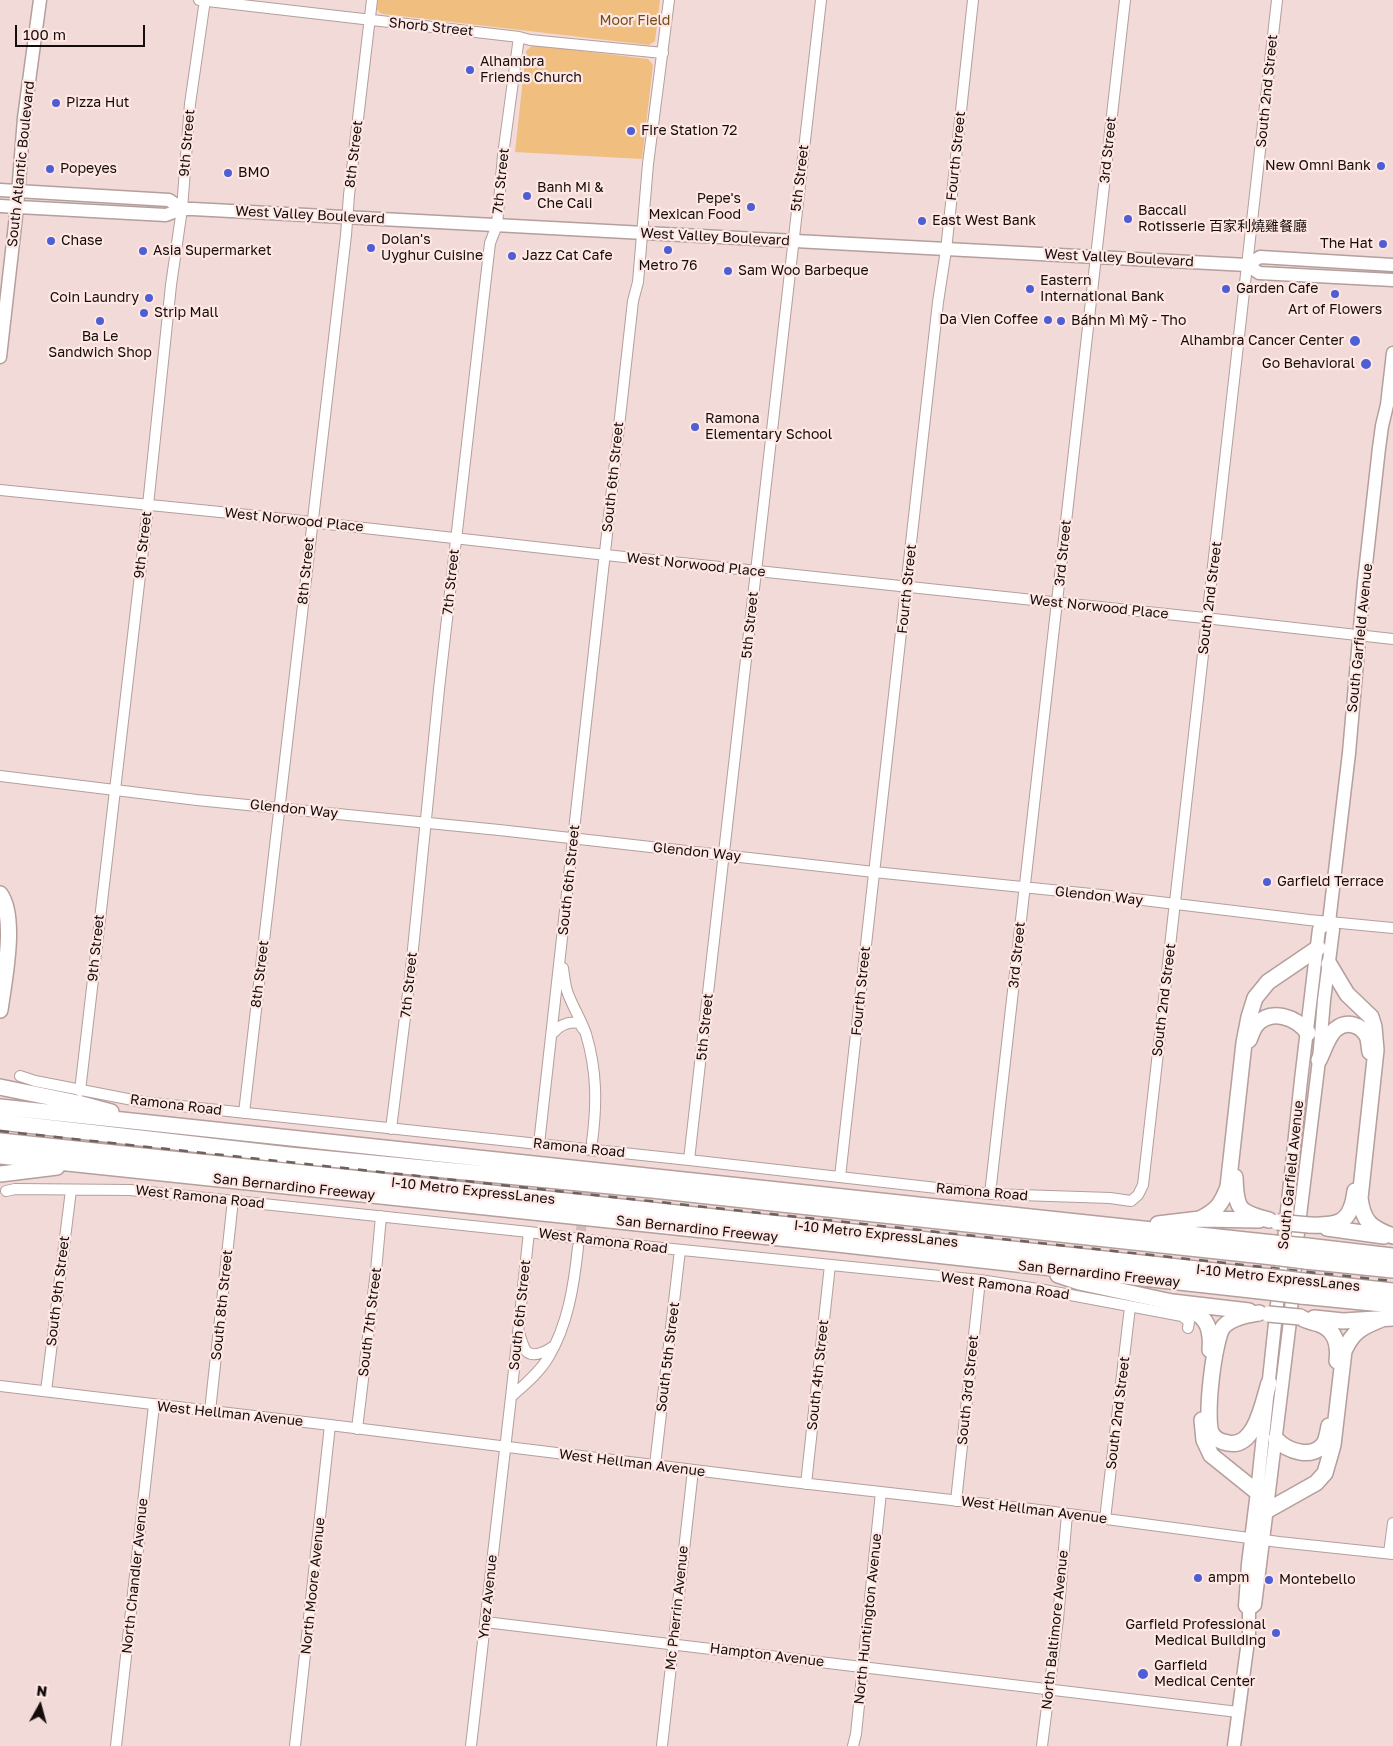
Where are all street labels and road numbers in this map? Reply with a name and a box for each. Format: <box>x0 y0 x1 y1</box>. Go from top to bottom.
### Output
street label: Shorb Street <box>388 14 474 40</box>
street label: South 2nd Street <box>1253 34 1281 148</box>
street label: South Atlantic Boulevard <box>4 80 38 248</box>
street label: 9th Street <box>176 109 198 177</box>
street label: Fourth Street <box>943 110 969 202</box>
street label: 3rd Street <box>1096 116 1120 184</box>
street label: 8th Street <box>342 119 366 189</box>
street label: 5th Street <box>788 144 812 212</box>
street label: 7th Street <box>489 147 513 215</box>
street label: West Valley Boulevard <box>235 203 385 227</box>
street label: West Valley Boulevard <box>640 225 790 249</box>
street label: West Valley Boulevard <box>1044 246 1194 270</box>
street label: South 6th Street <box>599 421 627 533</box>
street label: West Norwood Place <box>224 504 364 536</box>
street label: 9th Street <box>131 510 155 580</box>
street label: 3rd Street <box>1051 519 1075 587</box>
street label: 8th Street <box>294 536 318 606</box>
street label: South 2nd Street <box>1195 540 1225 656</box>
street label: Fourth Street <box>894 543 920 635</box>
street label: 7th Street <box>439 548 463 616</box>
street label: West Norwood Place <box>626 549 766 581</box>
street label: South Garfield Avenue <box>1344 563 1376 713</box>
street label: 5th Street <box>738 591 762 659</box>
street label: West Norwood Place <box>1029 591 1169 623</box>
street label: Glendon Way <box>249 796 339 822</box>
street label: South 6th Street <box>555 824 583 936</box>
street label: Glendon Way <box>652 839 742 865</box>
street label: Glendon Way <box>1054 883 1144 909</box>
street label: 9th Street <box>84 913 108 983</box>
street label: 3rd Street <box>1005 921 1029 989</box>
street label: 8th Street <box>248 939 272 1009</box>
street label: South 2nd Street <box>1149 942 1179 1058</box>
street label: Fourth Street <box>848 945 874 1037</box>
street label: 7th Street <box>397 951 421 1019</box>
street label: 5th Street <box>693 993 717 1061</box>
street label: Ramona Road <box>129 1091 223 1119</box>
street label: South Garfield Avenue <box>1275 1100 1307 1250</box>
street label: Ramona Road <box>532 1135 626 1161</box>
street label: San Bernardino Freeway <box>212 1170 376 1204</box>
street label: I-10 Metro ExpressLanes <box>390 1174 556 1208</box>
street label: Ramona Road <box>935 1180 1029 1204</box>
street label: West Ramona Road <box>135 1182 265 1212</box>
street label: San Bernardino Freeway <box>615 1212 779 1246</box>
street label: I-10 Metro ExpressLanes <box>793 1217 959 1251</box>
street label: West Ramona Road <box>538 1225 668 1257</box>
street label: South 9th Street <box>43 1235 73 1347</box>
street label: South 8th Street <box>208 1249 236 1361</box>
street label: San Bernardino Freeway <box>1017 1257 1181 1291</box>
street label: South 6th Street <box>506 1259 534 1371</box>
street label: I-10 Metro ExpressLanes <box>1195 1261 1361 1295</box>
street label: South 7th Street <box>355 1266 385 1378</box>
street label: West Ramona Road <box>940 1269 1070 1303</box>
street label: South 5th Street <box>653 1301 683 1413</box>
street label: South 4th Street <box>804 1319 832 1431</box>
street label: South 3rd Street <box>954 1334 982 1446</box>
street label: South 2nd Street <box>1103 1355 1133 1471</box>
street label: West Hellman Avenue <box>156 1398 304 1430</box>
street label: West Hellman Avenue <box>558 1446 706 1480</box>
street label: West Hellman Avenue <box>960 1493 1108 1527</box>
street label: North Chandler Avenue <box>118 1497 152 1655</box>
street label: North Moore Avenue <box>297 1517 329 1655</box>
street label: North Huntington Avenue <box>851 1533 885 1705</box>
street label: Mc Pherrin Avenue <box>662 1545 692 1671</box>
street label: North Baltimore Avenue <box>1038 1549 1072 1711</box>
street label: Ynez Avenue <box>475 1554 501 1640</box>
street label: Hampton Avenue <box>709 1640 825 1670</box>

